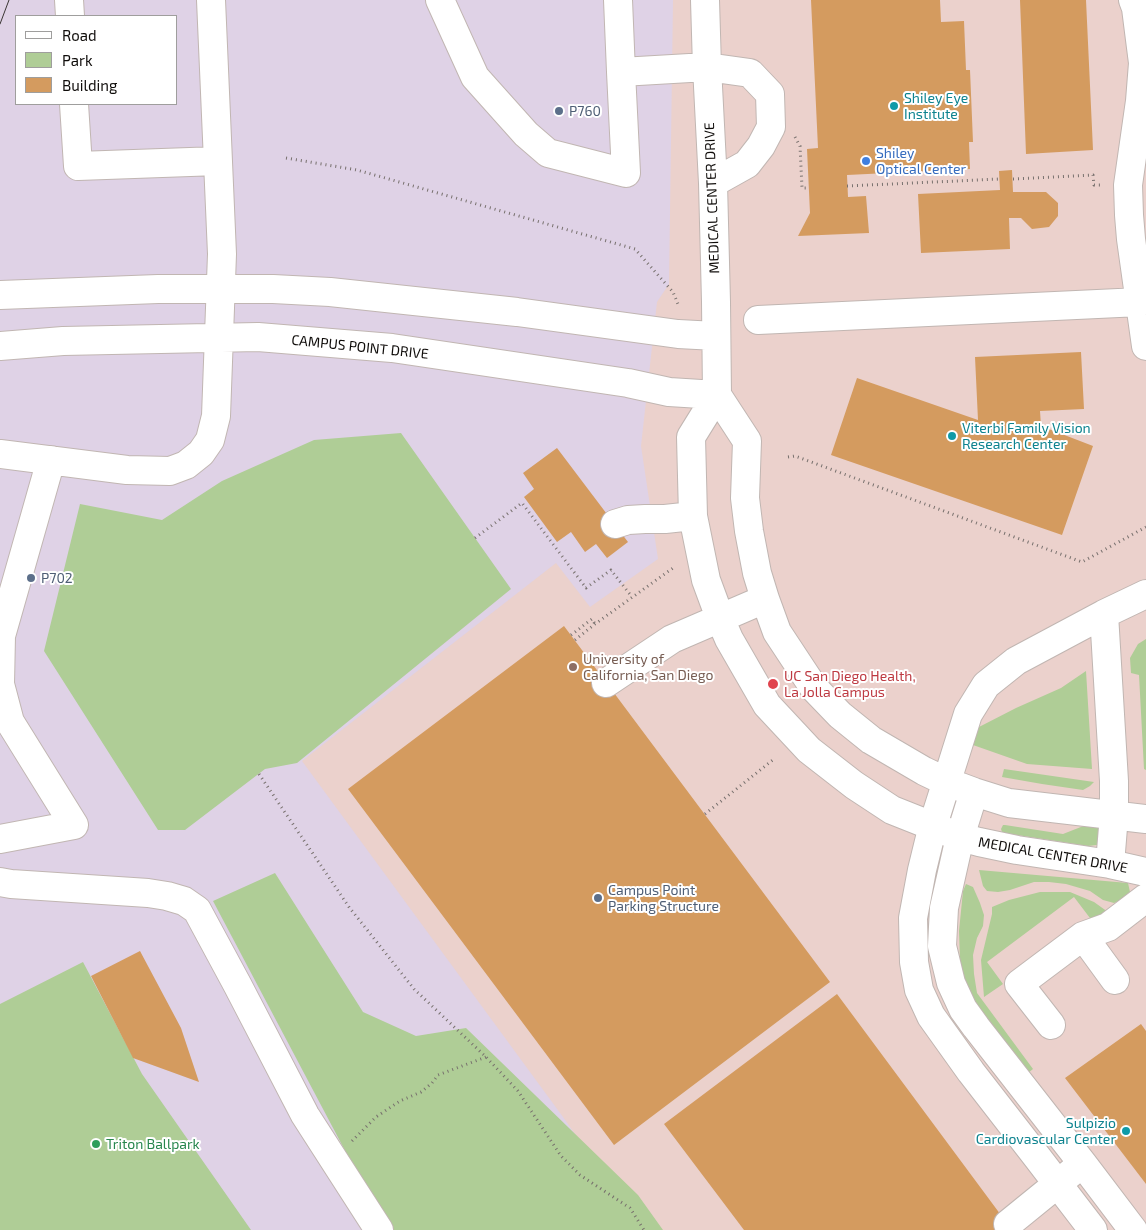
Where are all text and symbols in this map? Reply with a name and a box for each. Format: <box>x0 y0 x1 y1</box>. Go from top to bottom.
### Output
legend <box>15 15 178 105</box>
text: Road <box>62 26 97 44</box>
text: Park <box>62 51 93 69</box>
text: Building <box>62 76 117 94</box>
place label: Shiley Eye Institute <box>904 90 968 122</box>
marker: Shiley Eye Institute <box>888 100 900 112</box>
place label: P760 <box>569 103 601 119</box>
marker: P760 <box>553 105 565 117</box>
street label: MEDICAL CENTER DRIVE <box>701 122 723 274</box>
place label: Shiley Optical Center <box>876 145 966 178</box>
marker: Shiley Optical Center <box>860 155 872 167</box>
street label: CAMPUS POINT DRIVE <box>291 331 429 363</box>
place label: Viterbi Family Vision Research Center <box>962 420 1091 452</box>
marker: Viterbi Family Vision Research Center <box>946 430 958 442</box>
place label: P702 <box>41 570 73 586</box>
marker: P702 <box>25 572 37 584</box>
place label: University of California, San Diego <box>583 651 713 684</box>
marker: University of California, San Diego <box>567 661 579 673</box>
place label: UC San Diego Health, La Jolla Campus <box>784 668 916 700</box>
marker: UC San Diego Health, La Jolla Campus <box>766 677 780 691</box>
street label: MEDICAL CENTER DRIVE <box>977 834 1129 876</box>
place label: Campus Point Parking Structure <box>608 882 719 914</box>
marker: Campus Point Parking Structure <box>592 892 604 904</box>
place label: Sulpizio Cardiovascular Center <box>976 1115 1116 1148</box>
marker: Sulpizio Cardiovascular Center <box>1120 1125 1132 1137</box>
place label: Triton Ballpark <box>106 1136 200 1152</box>
marker: Triton Ballpark <box>90 1138 102 1150</box>

